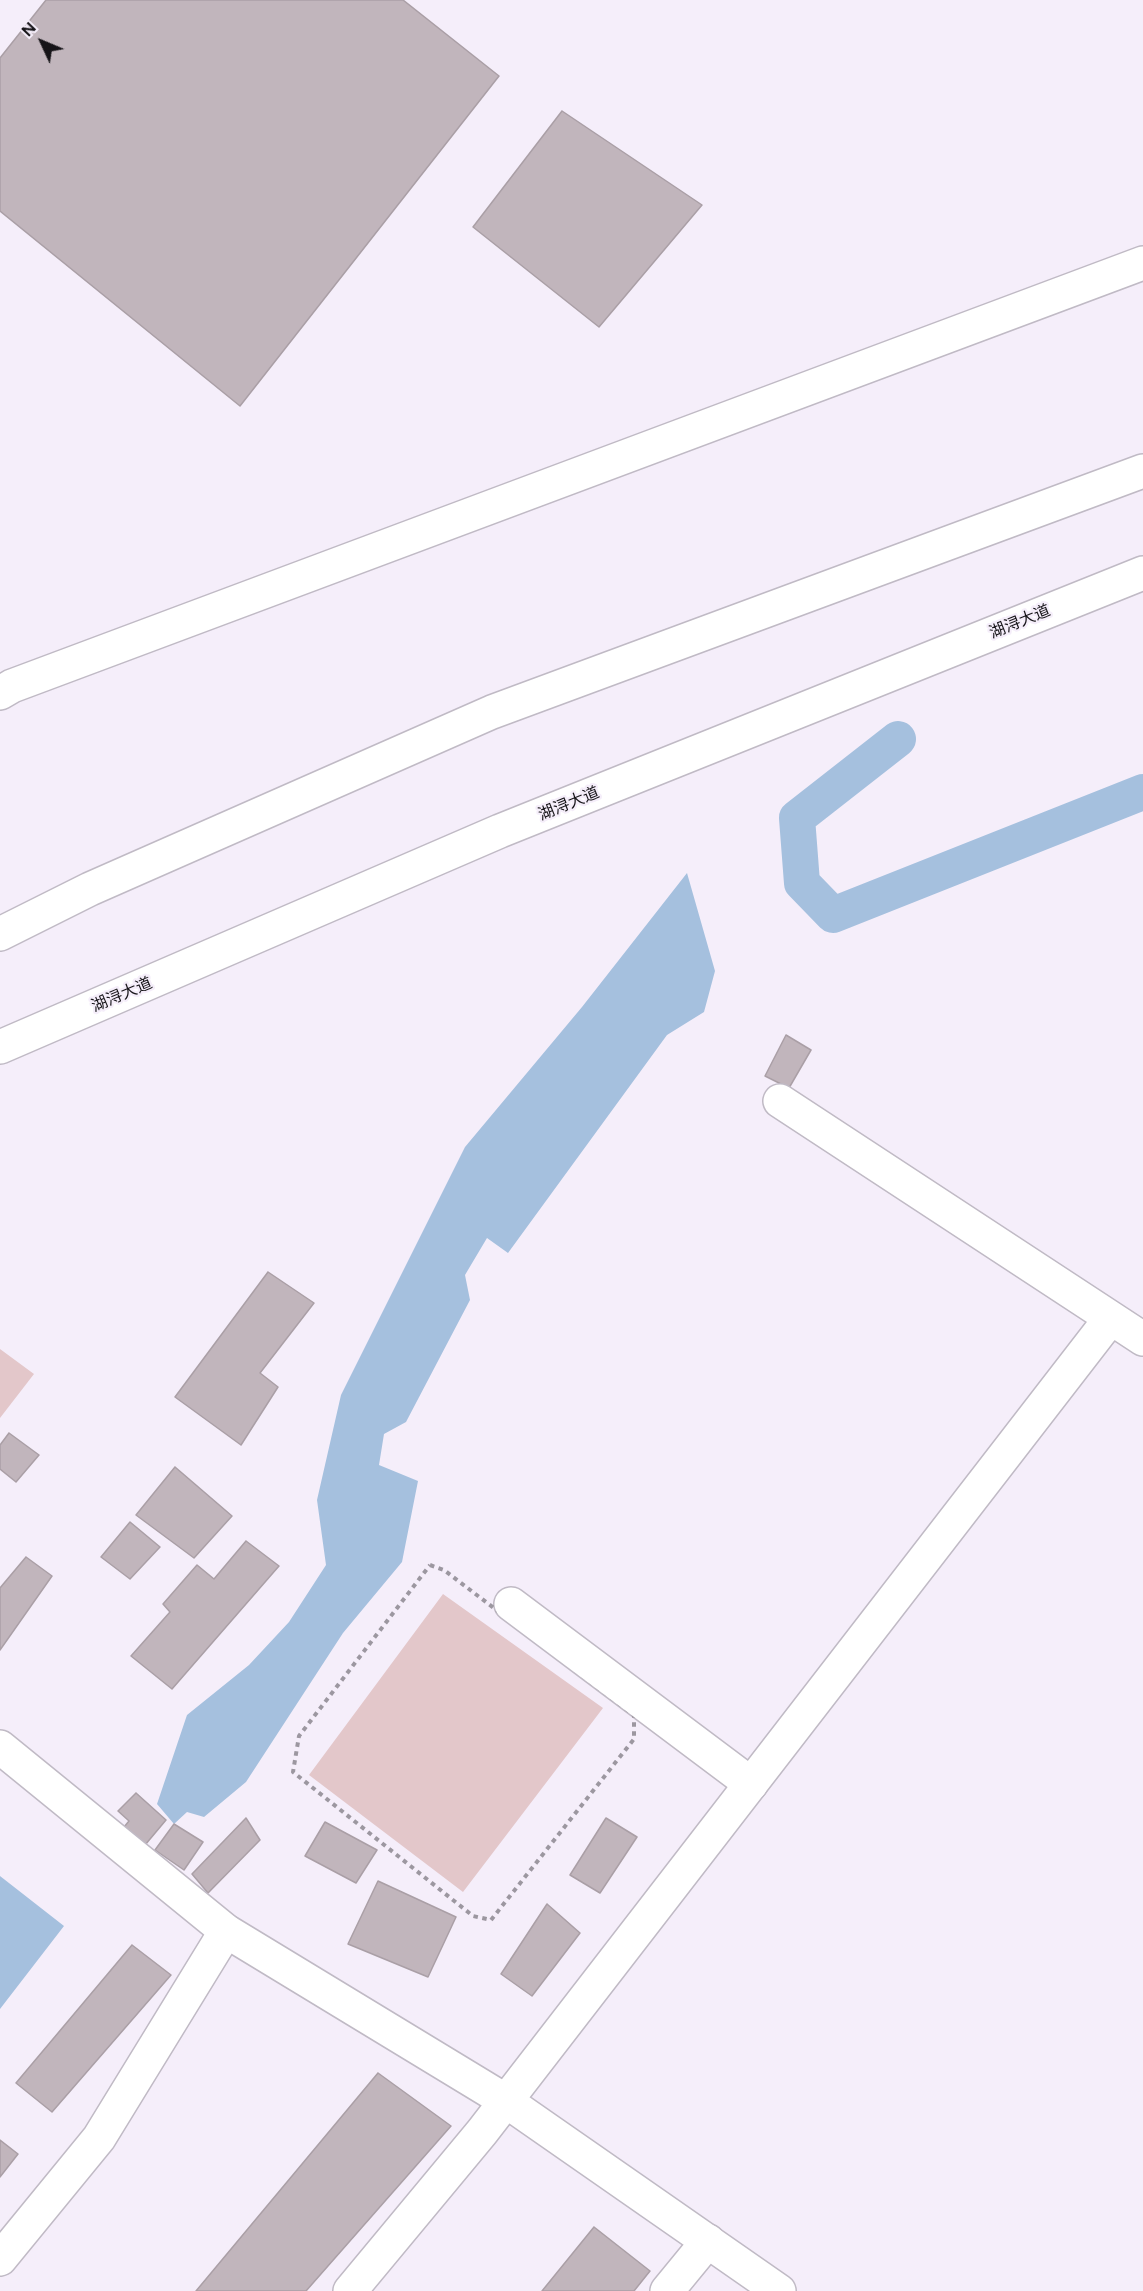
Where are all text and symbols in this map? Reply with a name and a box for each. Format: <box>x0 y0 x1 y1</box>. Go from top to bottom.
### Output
north arrow <box>12 12 72 72</box>
text: N <box>18 18 40 40</box>
street label: 湖浔大道 <box>987 601 1053 643</box>
street label: 湖浔大道 <box>536 783 602 825</box>
street label: 湖浔大道 <box>89 974 155 1016</box>

